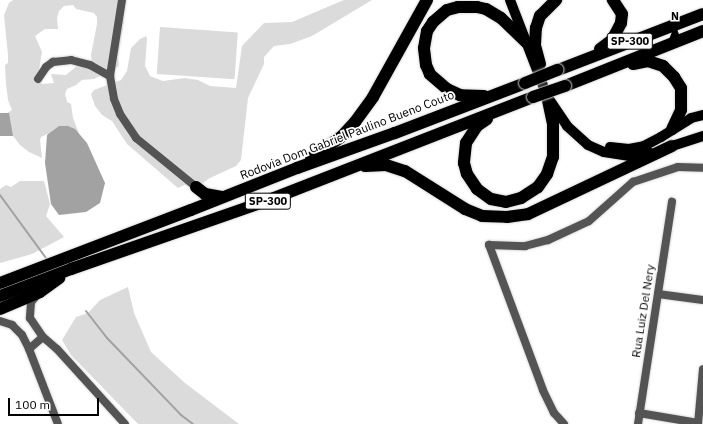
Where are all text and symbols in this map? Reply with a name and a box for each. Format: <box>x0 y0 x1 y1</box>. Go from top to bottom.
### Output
north arrow <box>655 8 695 48</box>
text: N <box>671 9 679 23</box>
road number: SP-300 <box>606 32 654 50</box>
street label: Rodovia Dom Gabriel Paulino Bueno Couto <box>238 87 456 183</box>
road number: SP-300 <box>244 192 292 210</box>
street label: Rua Luiz Del Nery <box>629 263 657 359</box>
scale bar <box>10 390 101 416</box>
text: 100 m <box>15 397 50 412</box>

